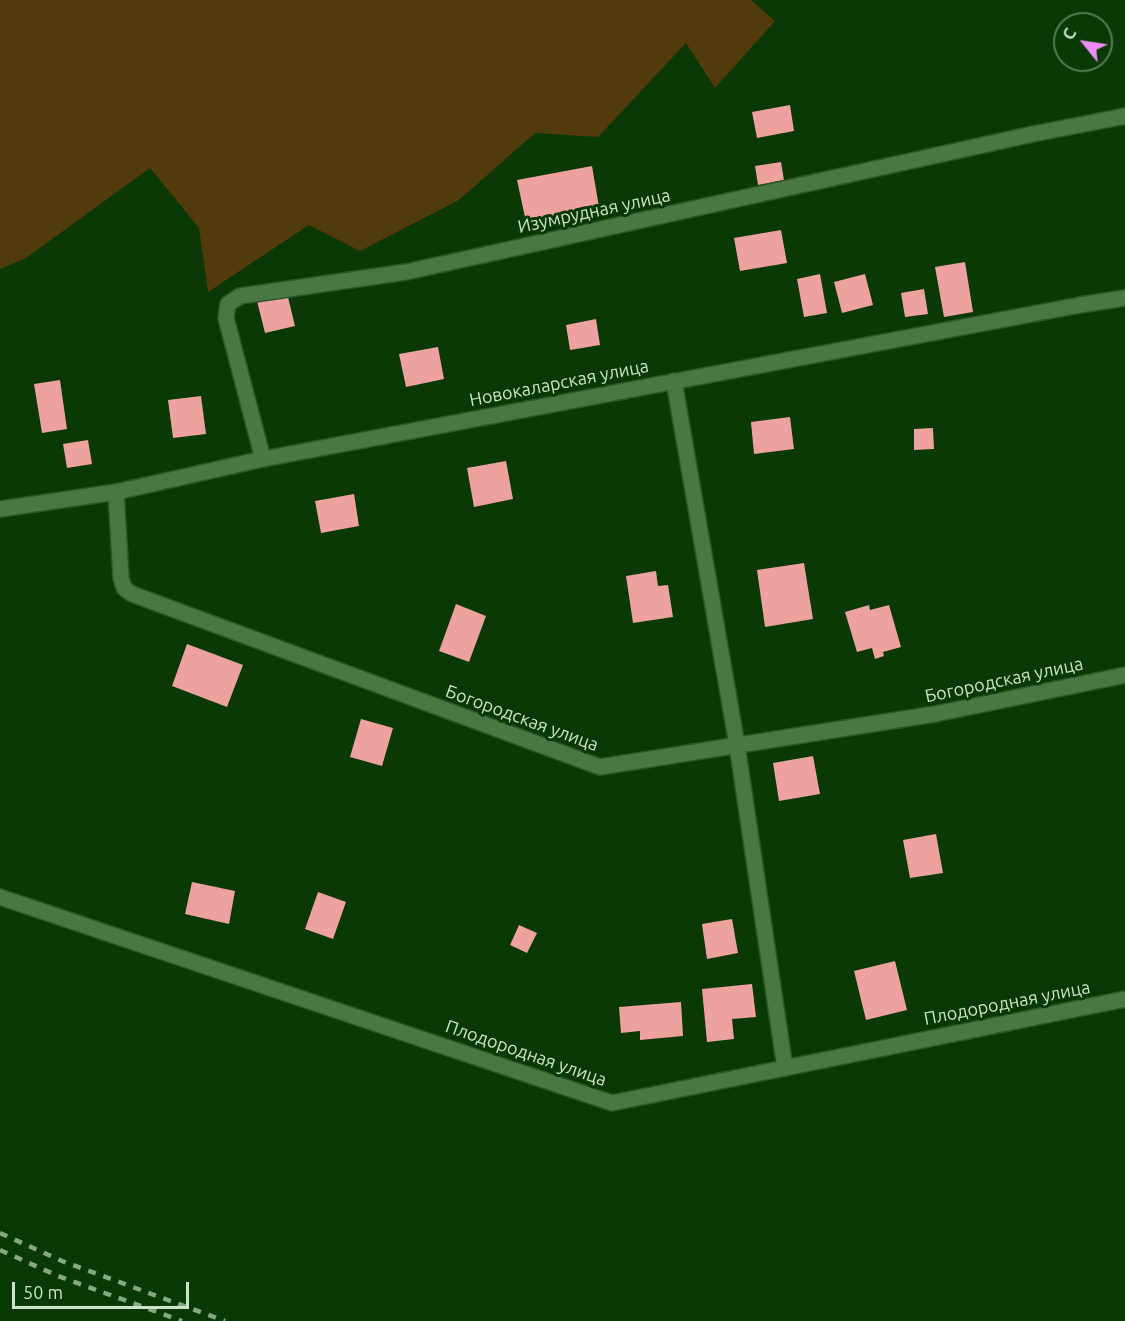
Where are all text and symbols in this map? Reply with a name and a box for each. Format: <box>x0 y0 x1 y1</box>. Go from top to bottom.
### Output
north arrow <box>1053 12 1113 72</box>
text: С <box>1059 25 1079 43</box>
street label: Изумрудная улица <box>516 184 672 238</box>
street label: Новокаларская улица <box>467 355 651 411</box>
street label: Богородская улица <box>923 653 1085 707</box>
street label: Богородская улица <box>443 680 601 756</box>
street label: Плодородная улица <box>922 976 1092 1030</box>
street label: Плодородная улица <box>443 1015 609 1091</box>
scale bar <box>15 1270 192 1308</box>
text: 50 m <box>23 1282 63 1302</box>

